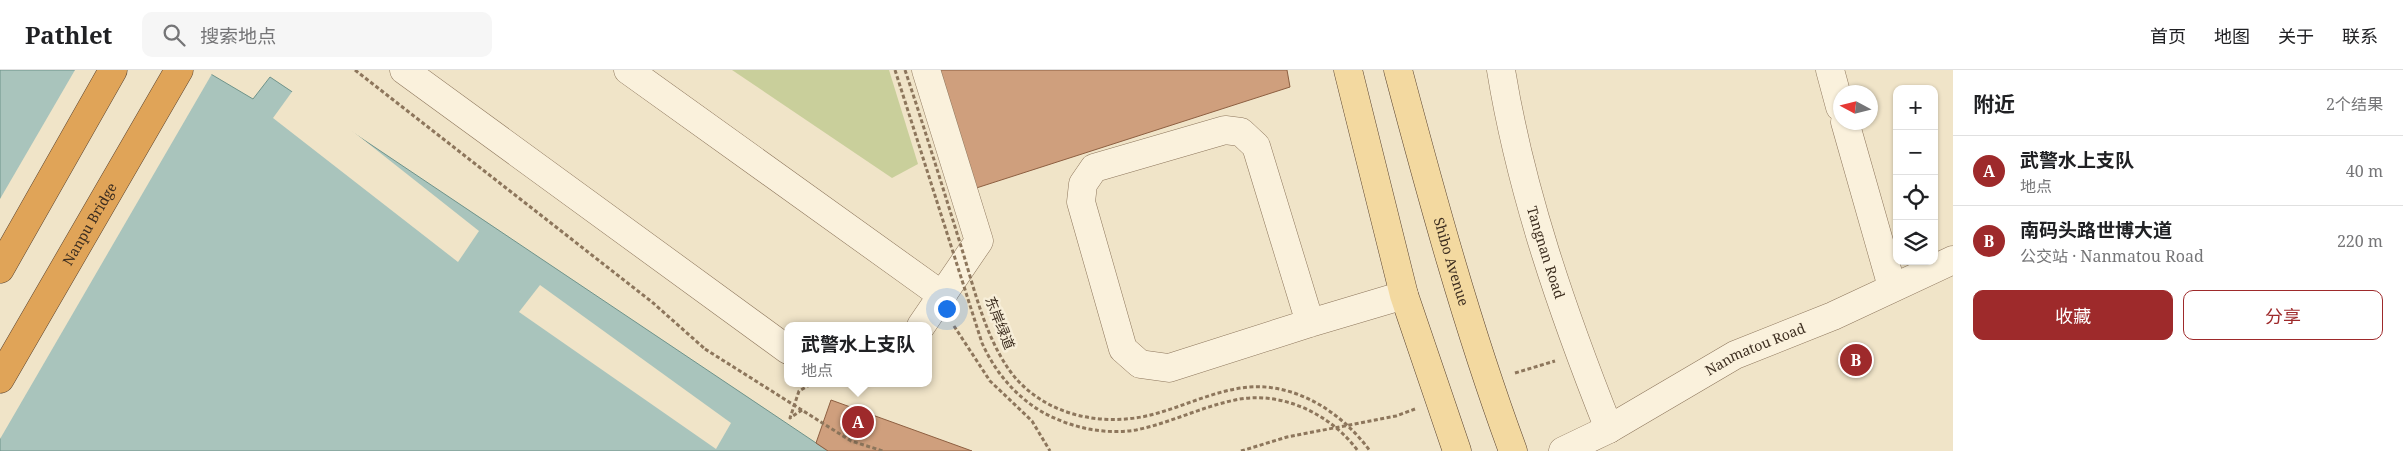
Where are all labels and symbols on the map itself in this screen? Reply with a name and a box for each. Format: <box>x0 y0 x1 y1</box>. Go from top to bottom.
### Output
north arrow <box>1833 85 1878 130</box>
street label: Nanpu Bridge <box>58 179 121 269</box>
street label: Tangnan Road <box>1523 204 1570 301</box>
street label: Shibo Avenue <box>1430 215 1474 308</box>
street label: 东岸绿道 <box>981 293 1020 352</box>
your location <box>934 296 960 322</box>
street label: Nanmatou Road <box>1701 318 1808 380</box>
pin: B <box>1840 341 1872 379</box>
pin: A <box>842 403 874 441</box>

